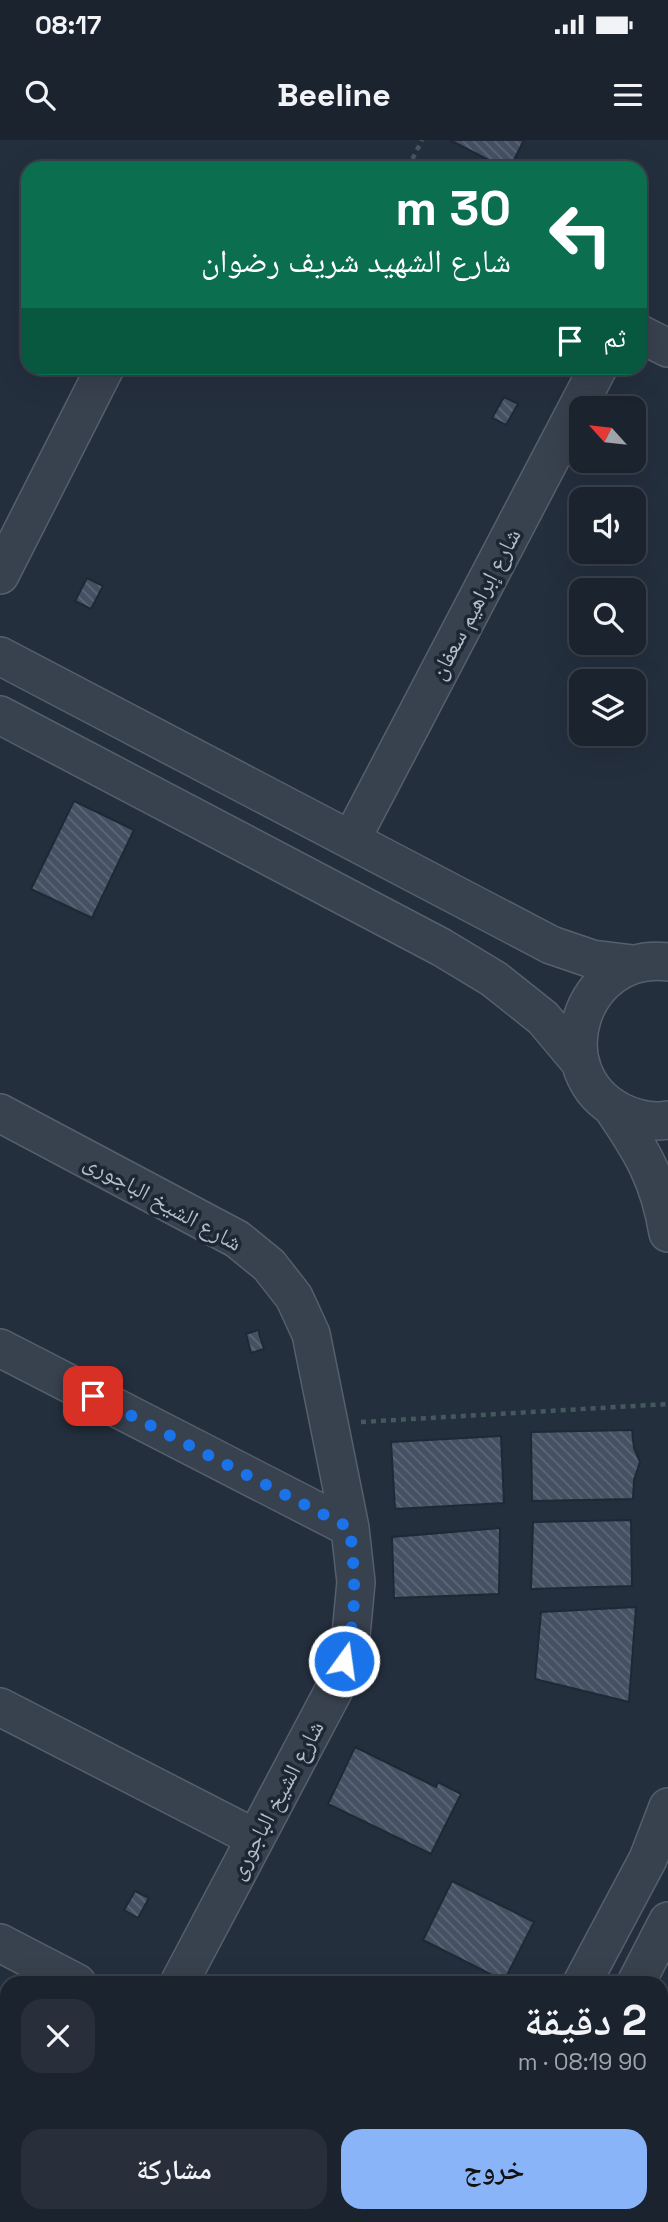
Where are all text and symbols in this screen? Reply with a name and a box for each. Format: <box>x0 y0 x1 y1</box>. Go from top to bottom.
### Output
text: 08:17 <box>35 8 101 42</box>
text: Beeline <box>277 75 391 115</box>
icon: search <box>21 76 59 114</box>
icon: menu <box>609 76 647 114</box>
text: 30 m <box>395 177 511 239</box>
icon: left <box>535 189 626 280</box>
text: شارع الشهيد شريف رضوان <box>201 241 511 281</box>
text: ثم <box>603 321 626 355</box>
icon: arrive <box>551 322 589 360</box>
north arrow <box>569 396 646 472</box>
map controls <box>569 396 646 746</box>
button: sound <box>569 487 646 564</box>
street label: شارع إبراهيم سعفان <box>423 523 528 685</box>
button: search <box>569 578 646 655</box>
button: layers <box>569 669 646 746</box>
street label: شارع الشيخ الباجورى <box>79 1146 247 1258</box>
pin <box>63 1366 123 1426</box>
icon: arrive <box>74 1377 112 1415</box>
position arrow <box>307 1624 381 1698</box>
street label: شارع الشيخ الباجورى <box>221 1715 331 1885</box>
text: 2 دقيقة <box>524 1994 647 2047</box>
button: close <box>21 1999 95 2073</box>
text: 90 m · 08:19 <box>518 2047 647 2077</box>
button: مشاركة <box>21 2129 327 2209</box>
button: خروج <box>341 2129 647 2209</box>

